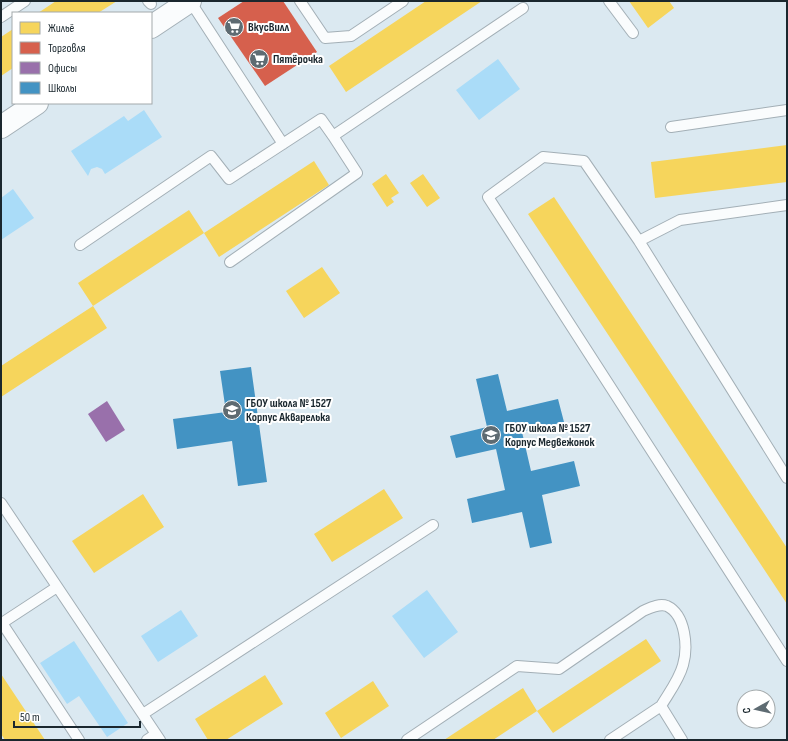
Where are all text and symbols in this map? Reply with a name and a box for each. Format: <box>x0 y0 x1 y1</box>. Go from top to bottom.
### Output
legend <box>12 12 152 104</box>
supermarket icon: ВкусВилл <box>223 16 245 38</box>
place label: ВкусВилл <box>248 20 289 35</box>
text: Жильё <box>48 21 75 36</box>
text: Торговля <box>48 41 86 56</box>
supermarket icon: Пятёрочка <box>248 48 270 70</box>
place label: Пятёрочка <box>273 52 323 67</box>
text: Офисы <box>48 61 77 76</box>
text: Школы <box>48 81 77 96</box>
place label: ГБОУ школа № 1527 Корпус Акварелька <box>246 396 332 425</box>
school or university icon: ГБОУ школа № 1527 Корпус Акварелька <box>221 399 243 421</box>
place label: ГБОУ школа № 1527 Корпус Медвежонок <box>505 421 596 450</box>
school or university icon: ГБОУ школа № 1527 Корпус Медвежонок <box>480 424 502 446</box>
north arrow <box>736 689 776 729</box>
scale bar <box>14 703 140 729</box>
text: С <box>740 706 753 714</box>
text: 50 m <box>20 710 40 725</box>

